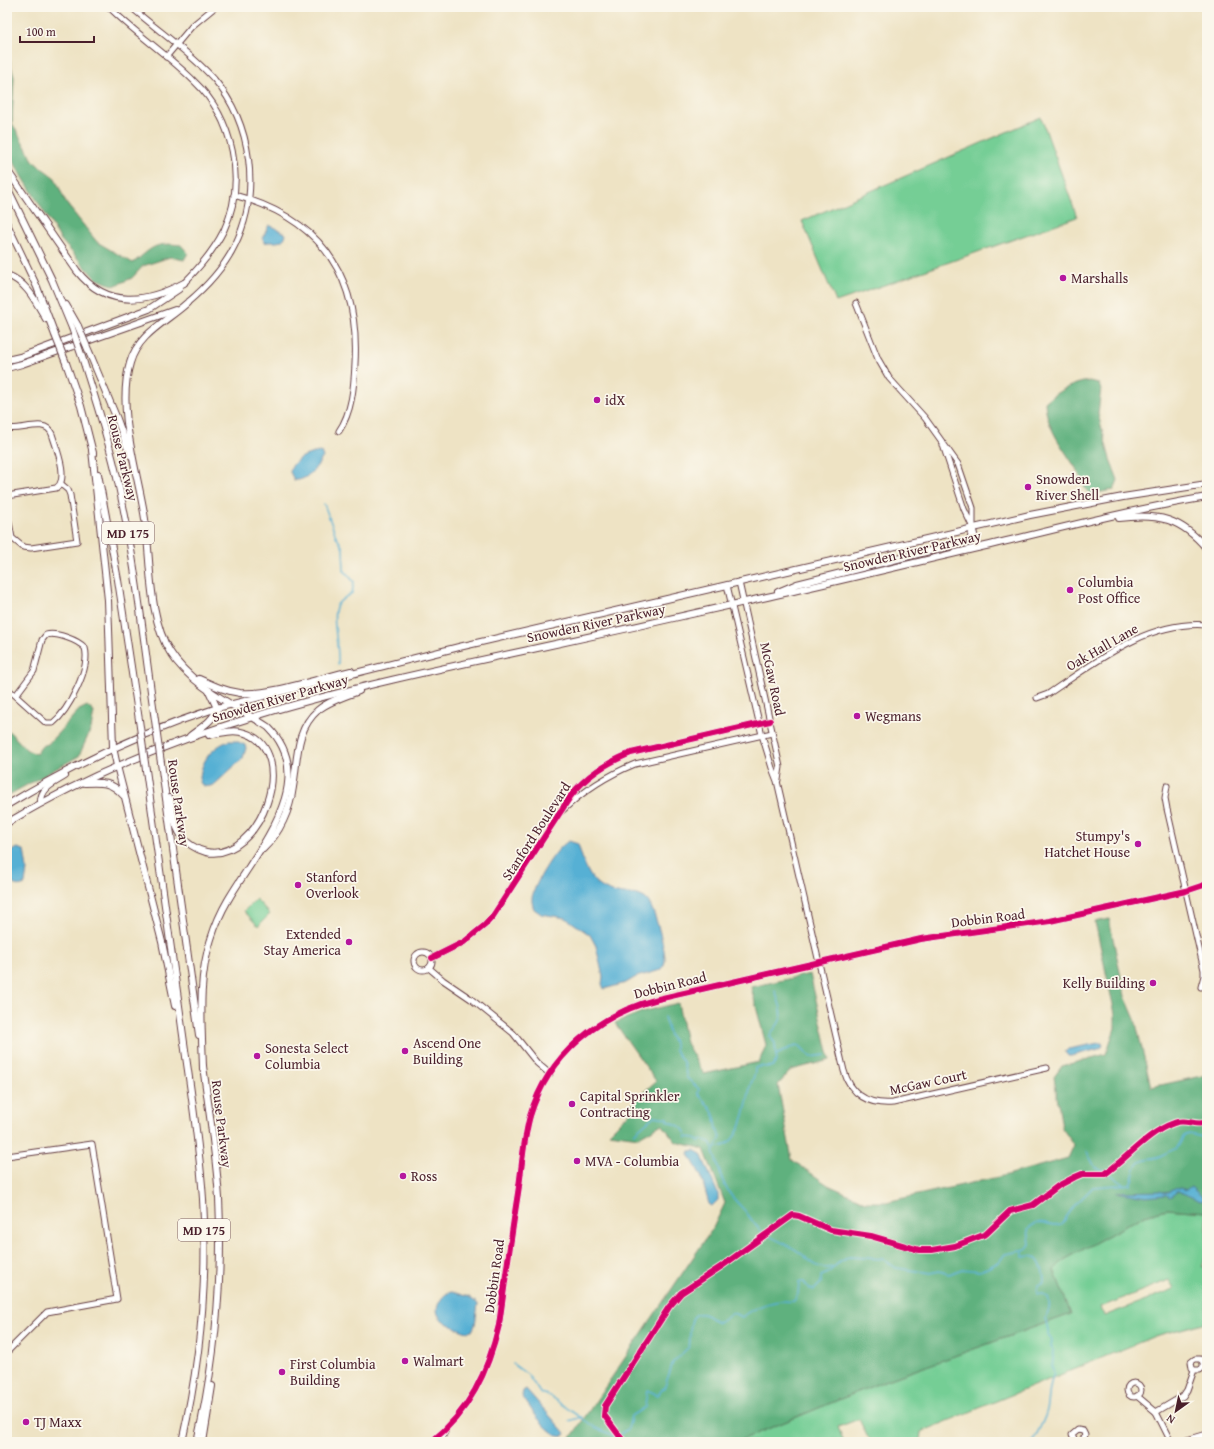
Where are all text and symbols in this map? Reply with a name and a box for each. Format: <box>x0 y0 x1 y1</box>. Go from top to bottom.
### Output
scale bar <box>20 18 94 44</box>
text: 100 m <box>26 23 56 40</box>
place label: Marshalls <box>1071 268 1128 288</box>
marker: Marshalls <box>1058 273 1068 283</box>
place label: idX <box>605 390 625 410</box>
marker: idX <box>592 395 602 405</box>
street label: Rouse Parkway <box>103 413 143 503</box>
place label: Snowden River Shell <box>1036 469 1099 505</box>
marker: Snowden River Shell <box>1023 482 1033 492</box>
road number: MD 175 <box>102 522 154 544</box>
street label: Snowden River Parkway <box>841 525 983 577</box>
place label: Columbia Post Office <box>1078 572 1141 608</box>
marker: Columbia Post Office <box>1065 585 1075 595</box>
street label: Snowden River Parkway <box>525 599 667 647</box>
street label: Oak Hall Lane <box>1062 618 1142 676</box>
street label: McGaw Road <box>755 640 791 718</box>
street label: Snowden River Parkway <box>209 669 351 727</box>
place label: Wegmans <box>865 706 921 726</box>
marker: Wegmans <box>852 711 862 721</box>
street label: Rouse Parkway <box>163 758 195 848</box>
street label: Stanford Boulevard <box>497 777 576 884</box>
place label: Stumpy's Hatchet House <box>1045 826 1130 862</box>
marker: Stumpy's Hatchet House <box>1133 839 1143 849</box>
place label: Stanford Overlook <box>306 867 360 903</box>
marker: Stanford Overlook <box>293 880 303 890</box>
street label: Dobbin Road <box>950 903 1027 932</box>
place label: Extended Stay America <box>264 924 342 960</box>
marker: Extended Stay America <box>344 937 354 947</box>
street label: Dobbin Road <box>632 966 709 1004</box>
place label: Kelly Building <box>1063 973 1145 993</box>
marker: Kelly Building <box>1148 978 1158 988</box>
place label: Ascend One Building <box>413 1033 482 1069</box>
place label: Sonesta Select Columbia <box>265 1038 349 1074</box>
marker: Ascend One Building <box>400 1046 410 1056</box>
marker: Sonesta Select Columbia <box>252 1051 262 1061</box>
street label: McGaw Court <box>888 1064 968 1100</box>
street label: Rouse Parkway <box>207 1079 237 1169</box>
place label: Capital Sprinkler Contracting <box>580 1086 680 1122</box>
marker: Capital Sprinkler Contracting <box>567 1099 577 1109</box>
place label: MVA - Columbia <box>585 1151 680 1171</box>
marker: MVA - Columbia <box>572 1156 582 1166</box>
place label: Ross <box>411 1166 437 1186</box>
marker: Ross <box>398 1171 408 1181</box>
road number: MD 175 <box>178 1219 230 1241</box>
street label: Dobbin Road <box>479 1237 509 1314</box>
place label: Walmart <box>413 1351 464 1371</box>
place label: First Columbia Building <box>290 1354 376 1390</box>
marker: Walmart <box>400 1356 410 1366</box>
marker: First Columbia Building <box>277 1367 287 1377</box>
north arrow <box>1156 1391 1196 1431</box>
text: N <box>1163 1410 1178 1428</box>
place label: TJ Maxx <box>34 1412 83 1432</box>
marker: TJ Maxx <box>21 1417 31 1427</box>

